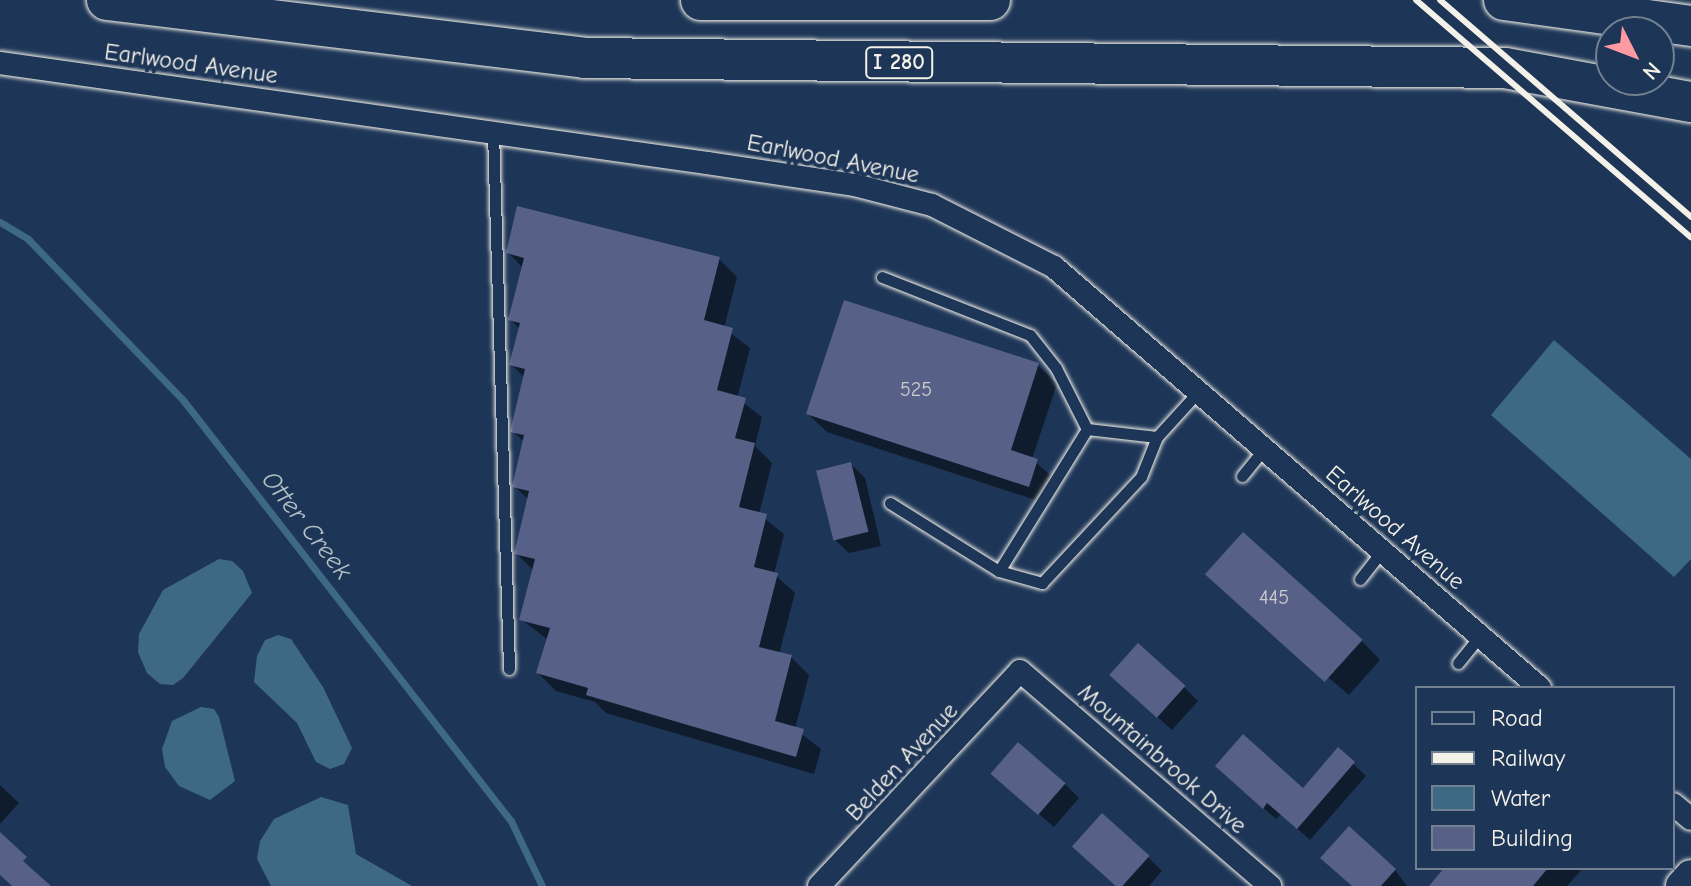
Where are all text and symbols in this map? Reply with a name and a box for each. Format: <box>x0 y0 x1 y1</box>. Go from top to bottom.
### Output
north arrow <box>1595 16 1675 96</box>
street label: Earlwood Avenue <box>102 38 280 90</box>
road number: I 280 <box>865 45 933 81</box>
text: N <box>1637 57 1666 85</box>
street label: Earlwood Avenue <box>744 128 922 190</box>
house number: 525 <box>900 377 932 401</box>
street label: Earlwood Avenue <box>1320 460 1470 596</box>
water label: Otter Creek <box>254 466 358 586</box>
house number: 445 <box>1259 585 1289 609</box>
street label: Mountainbrook Drive <box>1072 678 1252 840</box>
legend <box>1415 686 1675 870</box>
street label: Belden Avenue <box>840 697 964 827</box>
text: Road <box>1491 704 1543 732</box>
text: Railway <box>1491 744 1565 772</box>
text: Water <box>1491 784 1550 812</box>
text: Building <box>1491 824 1573 852</box>

